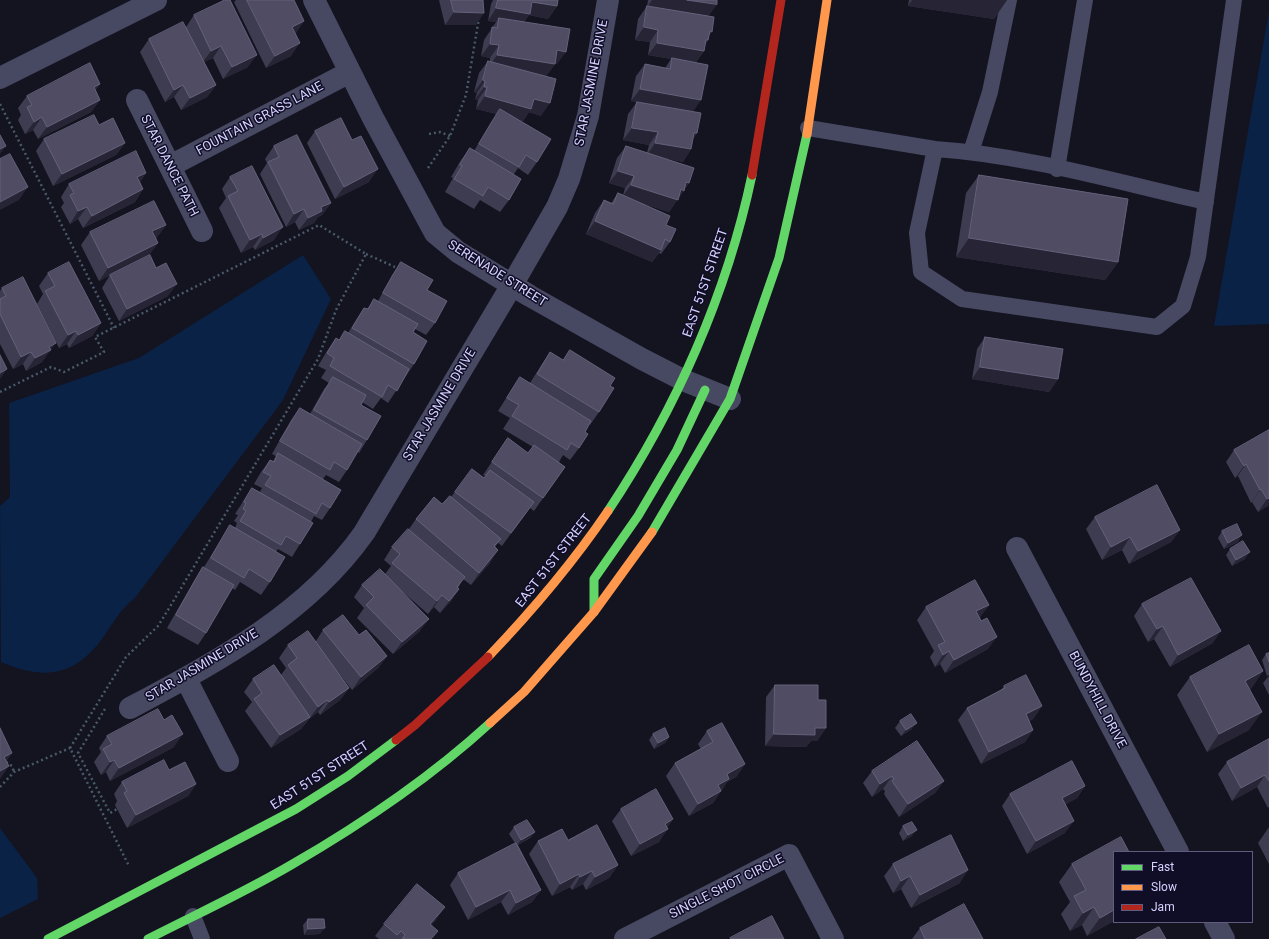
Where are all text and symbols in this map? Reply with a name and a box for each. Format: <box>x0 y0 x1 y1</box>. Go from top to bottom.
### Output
street label: STAR JASMINE DRIVE <box>572 18 612 148</box>
street label: FOUNTAIN GRASS LANE <box>194 79 326 159</box>
street label: STAR DANCE PATH <box>137 113 201 219</box>
street label: EAST 51ST STREET <box>680 227 732 339</box>
street label: SERENADE STREET <box>445 237 549 311</box>
street label: STAR JASMINE DRIVE <box>400 346 480 464</box>
street label: EAST 51ST STREET <box>513 511 595 611</box>
street label: STAR JASMINE DRIVE <box>143 626 261 706</box>
street label: BUNDYHILL DRIVE <box>1065 649 1129 751</box>
street label: EAST 51ST STREET <box>268 738 372 814</box>
street label: SINGLE SHOT CIRCLE <box>667 851 787 923</box>
legend <box>1113 851 1253 923</box>
text: Fast <box>1151 860 1174 874</box>
text: Slow <box>1151 880 1177 894</box>
text: Jam <box>1151 900 1175 914</box>

